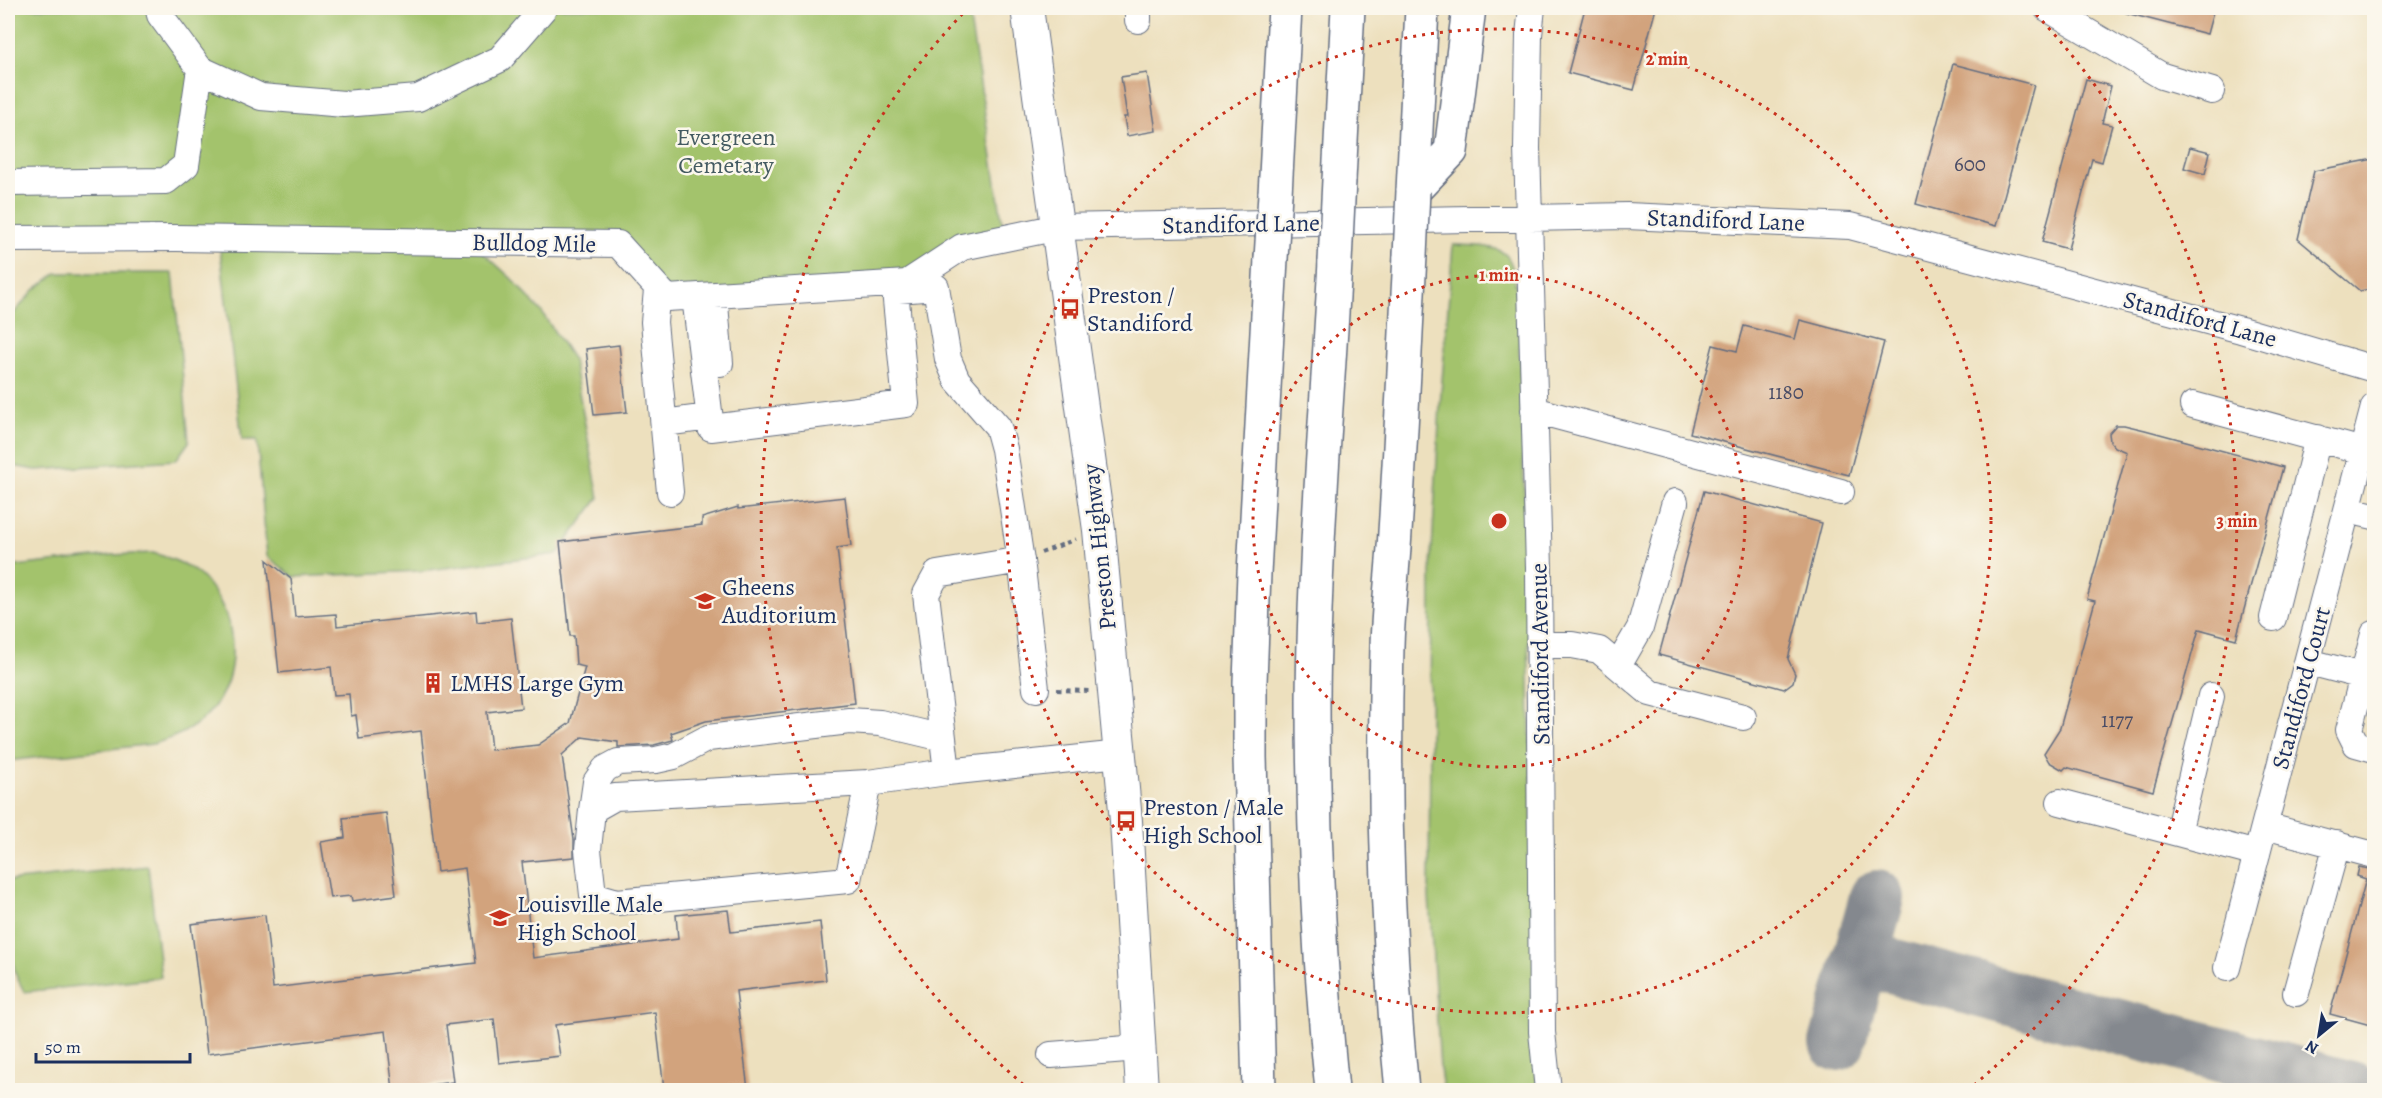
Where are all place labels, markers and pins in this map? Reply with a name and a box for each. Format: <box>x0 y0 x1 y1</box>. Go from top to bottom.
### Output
place label: Preston / Standiford <box>1087 279 1193 339</box>
bus stop icon: Preston / Standiford <box>1058 297 1082 321</box>
centre of rings <box>1489 511 1509 531</box>
place label: Gheens Auditorium <box>721 571 837 631</box>
school or university icon: Gheens Auditorium <box>693 589 717 613</box>
place label: LMHS Large Gym <box>450 667 624 699</box>
building icon: LMHS Large Gym <box>421 671 445 695</box>
place label: Preston / Male High School <box>1143 791 1284 851</box>
bus stop icon: Preston / Male High School <box>1114 809 1138 833</box>
place label: Louisville Male High School <box>517 888 663 948</box>
school or university icon: Louisville Male High School <box>488 906 512 930</box>

